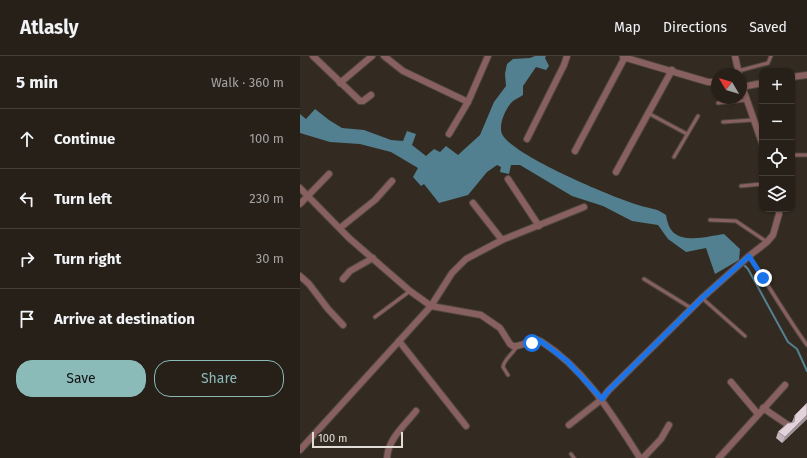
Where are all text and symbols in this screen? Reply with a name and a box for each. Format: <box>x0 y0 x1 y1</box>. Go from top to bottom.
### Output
text: Atlasly <box>20 16 79 39</box>
text: Map <box>614 19 641 36</box>
text: Directions <box>663 19 727 36</box>
text: Saved <box>749 19 787 36</box>
north arrow <box>711 68 747 104</box>
map controls <box>759 68 795 212</box>
button: + <box>759 68 795 104</box>
text: 5 min <box>16 72 58 93</box>
text: Walk · 360 m <box>211 75 284 90</box>
button: − <box>759 104 795 140</box>
icon: ahead <box>16 128 38 150</box>
text: Continue <box>54 130 115 148</box>
text: 100 m <box>249 131 284 146</box>
button: locate <box>759 140 795 176</box>
button: layers <box>759 176 795 212</box>
icon: left <box>16 188 38 210</box>
text: Turn left <box>54 190 112 208</box>
text: 230 m <box>249 191 284 206</box>
icon: right <box>16 248 38 270</box>
text: Turn right <box>54 250 121 268</box>
text: 30 m <box>256 251 284 266</box>
route end <box>754 269 772 287</box>
icon: arrive <box>16 308 38 330</box>
text: Arrive at destination <box>54 310 195 328</box>
route start <box>523 334 541 352</box>
button: Save <box>16 360 146 397</box>
button: Share <box>154 360 284 397</box>
scale bar <box>312 430 403 449</box>
text: 100 m <box>318 432 347 445</box>

